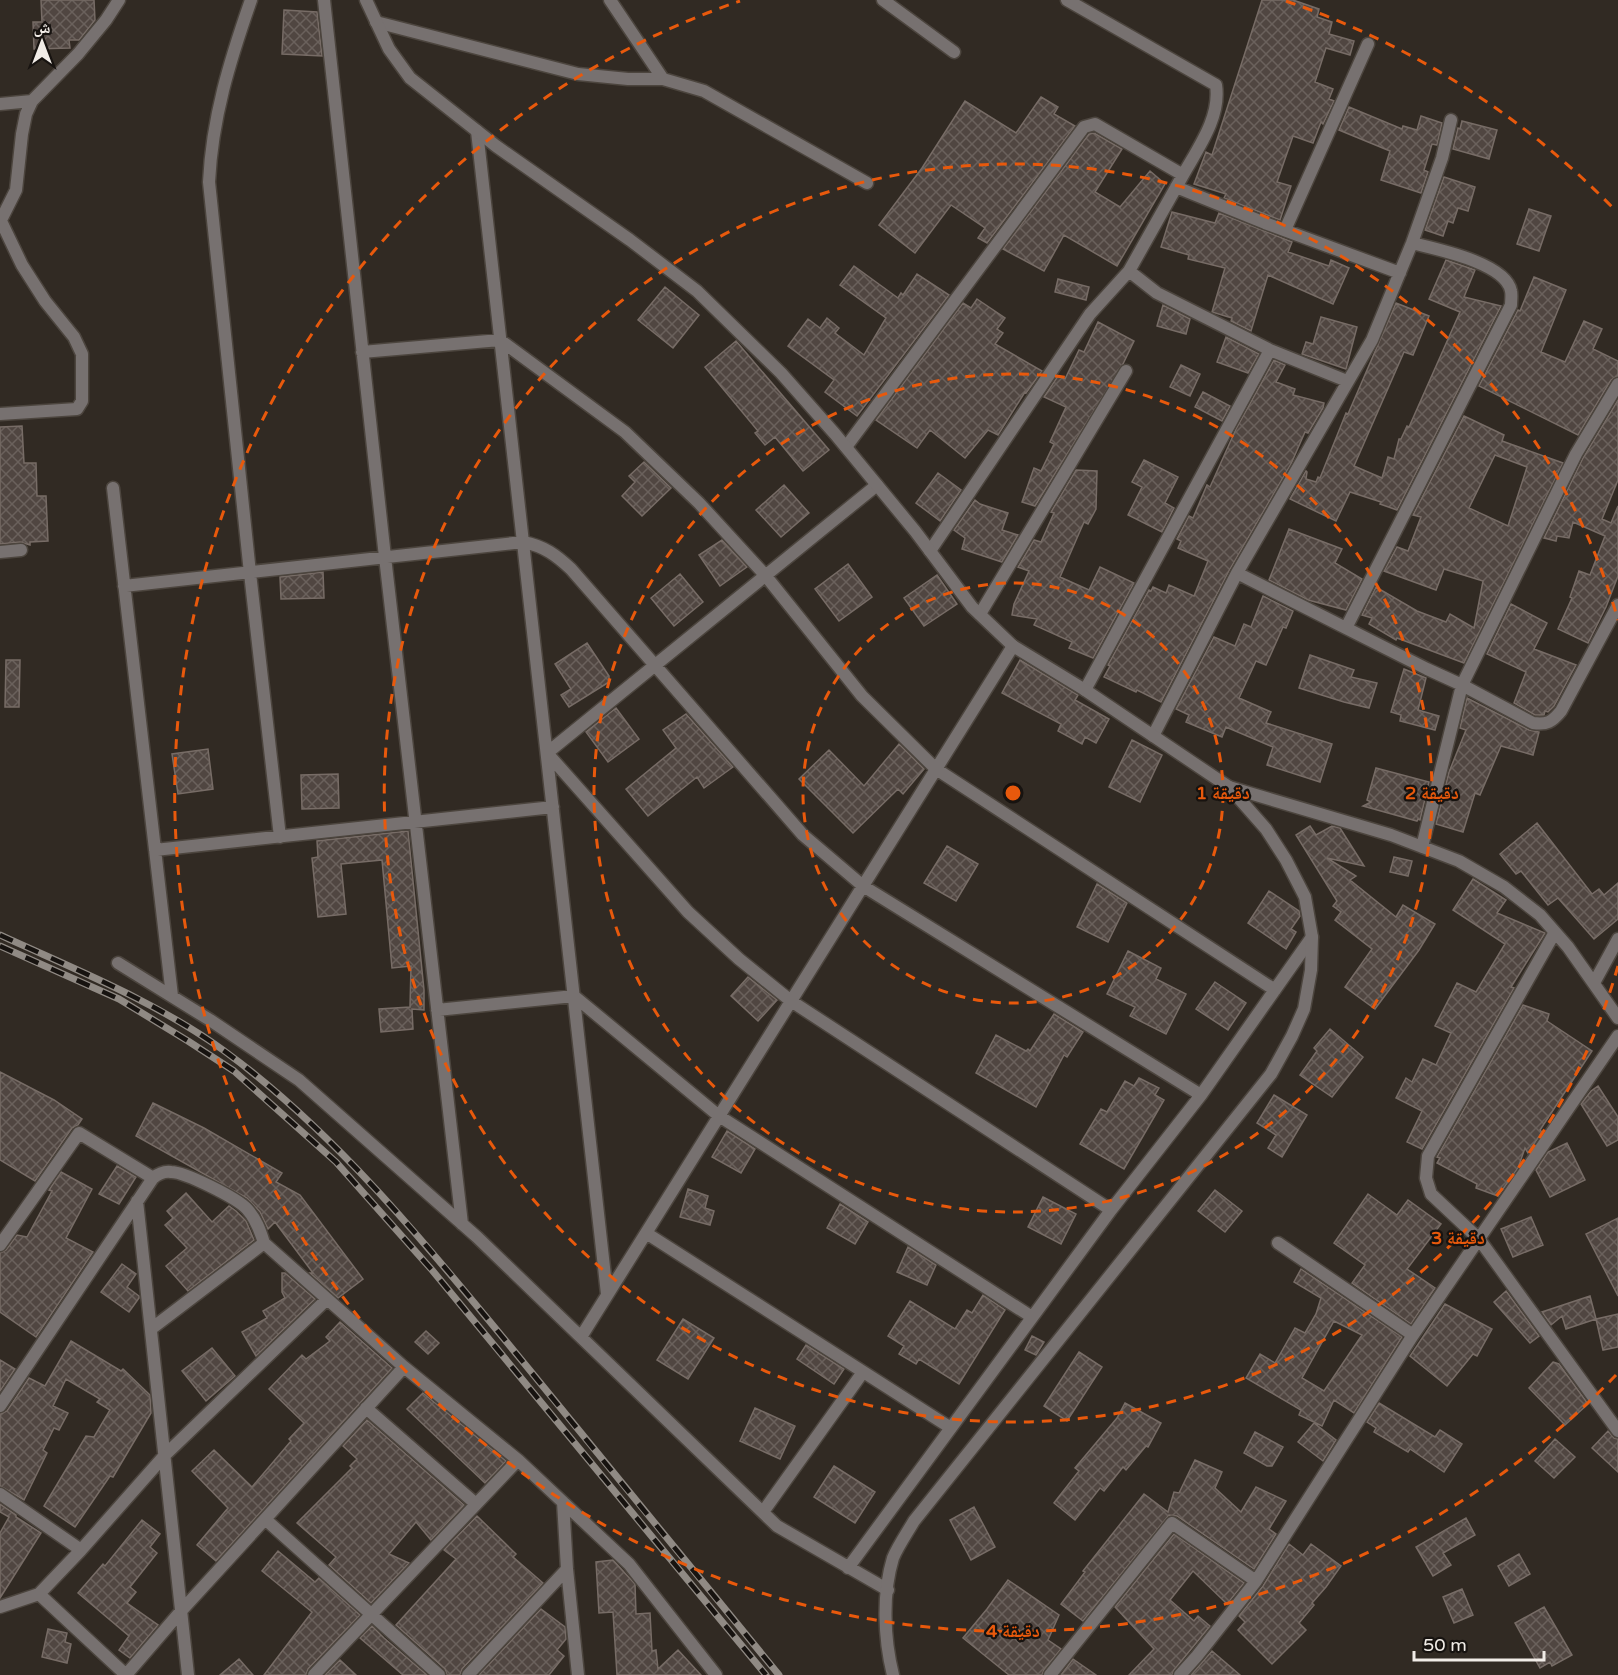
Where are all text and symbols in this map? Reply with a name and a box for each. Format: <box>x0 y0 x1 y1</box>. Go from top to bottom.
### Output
north arrow <box>12 12 72 72</box>
text: ش <box>34 18 51 38</box>
text: 1 دقيقة <box>1196 782 1250 804</box>
text: 2 دقيقة <box>1405 782 1459 804</box>
centre of rings <box>1003 783 1023 803</box>
text: 3 دقيقة <box>1431 1227 1485 1249</box>
text: 4 دقيقة <box>986 1620 1040 1642</box>
scale bar <box>1414 1624 1544 1662</box>
text: 50 m <box>1423 1634 1467 1656</box>

